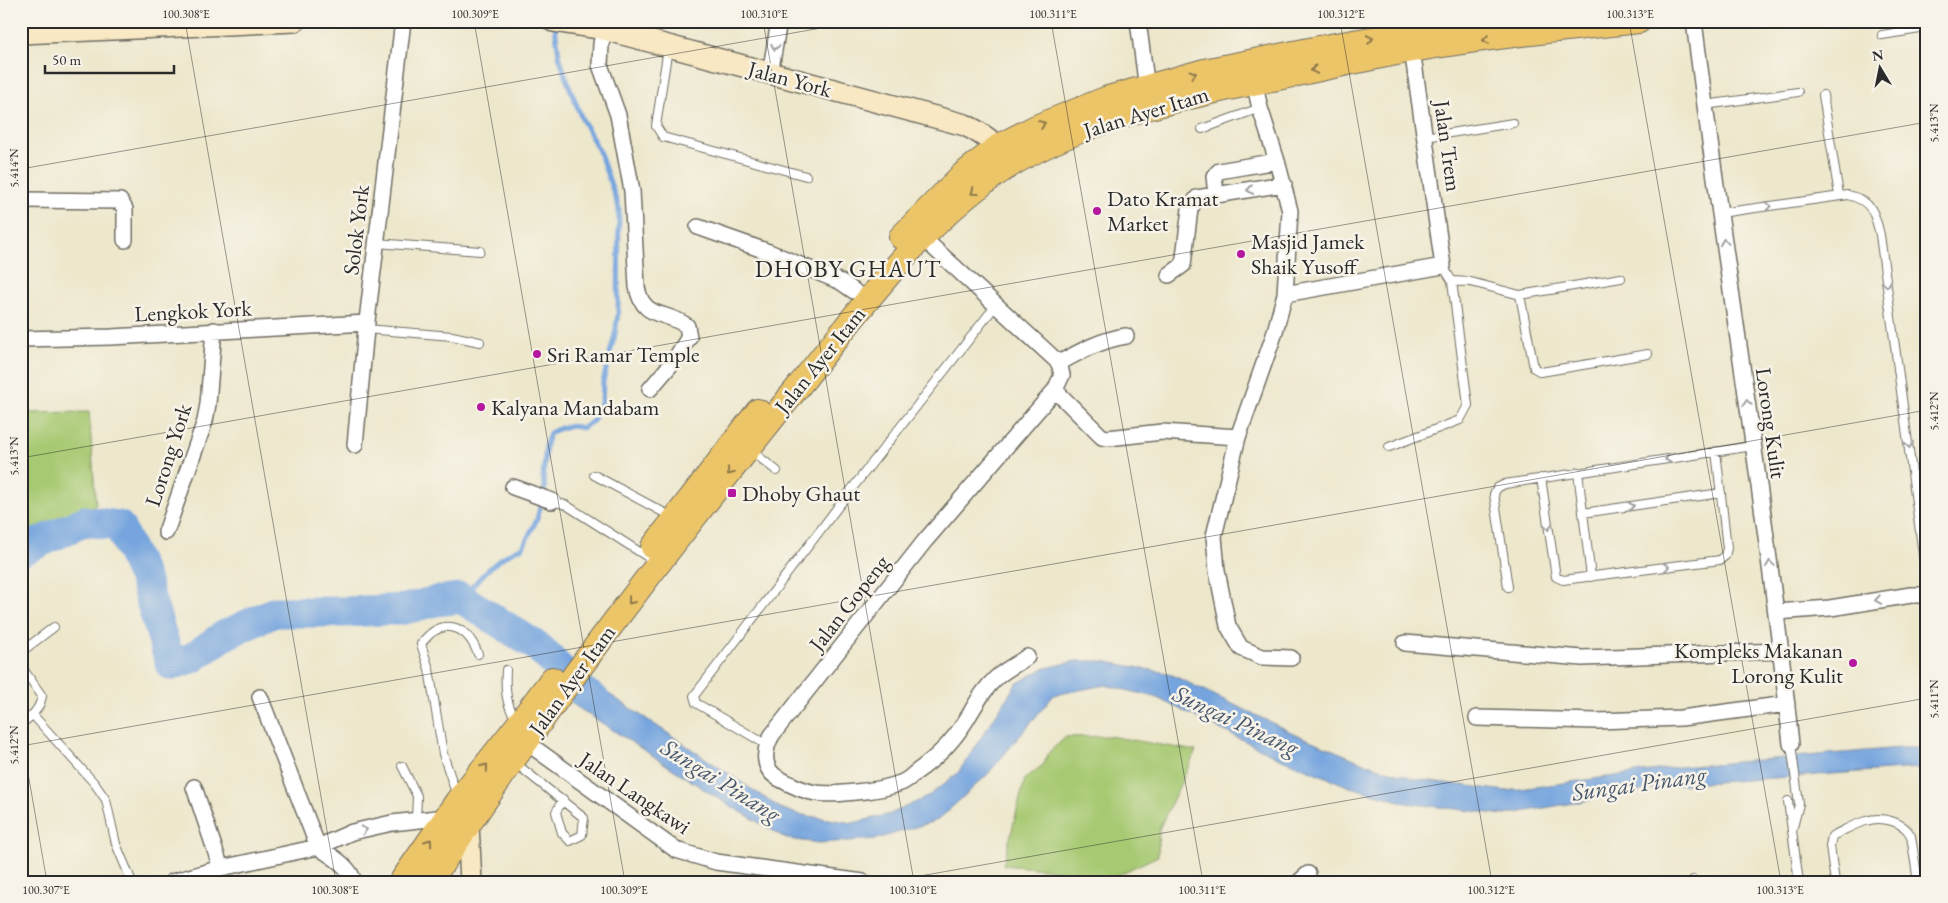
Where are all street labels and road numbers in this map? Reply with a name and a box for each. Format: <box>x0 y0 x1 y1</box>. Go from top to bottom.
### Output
street label: Jalan York <box>743 53 836 104</box>
street label: Jalan Ayer Itam <box>1078 79 1212 145</box>
street label: Jalan Trem <box>1427 96 1469 194</box>
street label: Solok York <box>336 183 376 277</box>
street label: Lengkok York <box>134 293 253 329</box>
street label: Jalan Ayer Itam <box>767 300 872 421</box>
street label: Lorong Kulit <box>1749 366 1793 480</box>
street label: Lorong York <box>138 399 198 510</box>
street label: Jalan Gopeng <box>801 549 896 659</box>
street label: Jalan Ayer Itam <box>521 619 622 743</box>
street label: Jalan Langkawi <box>572 744 696 841</box>

